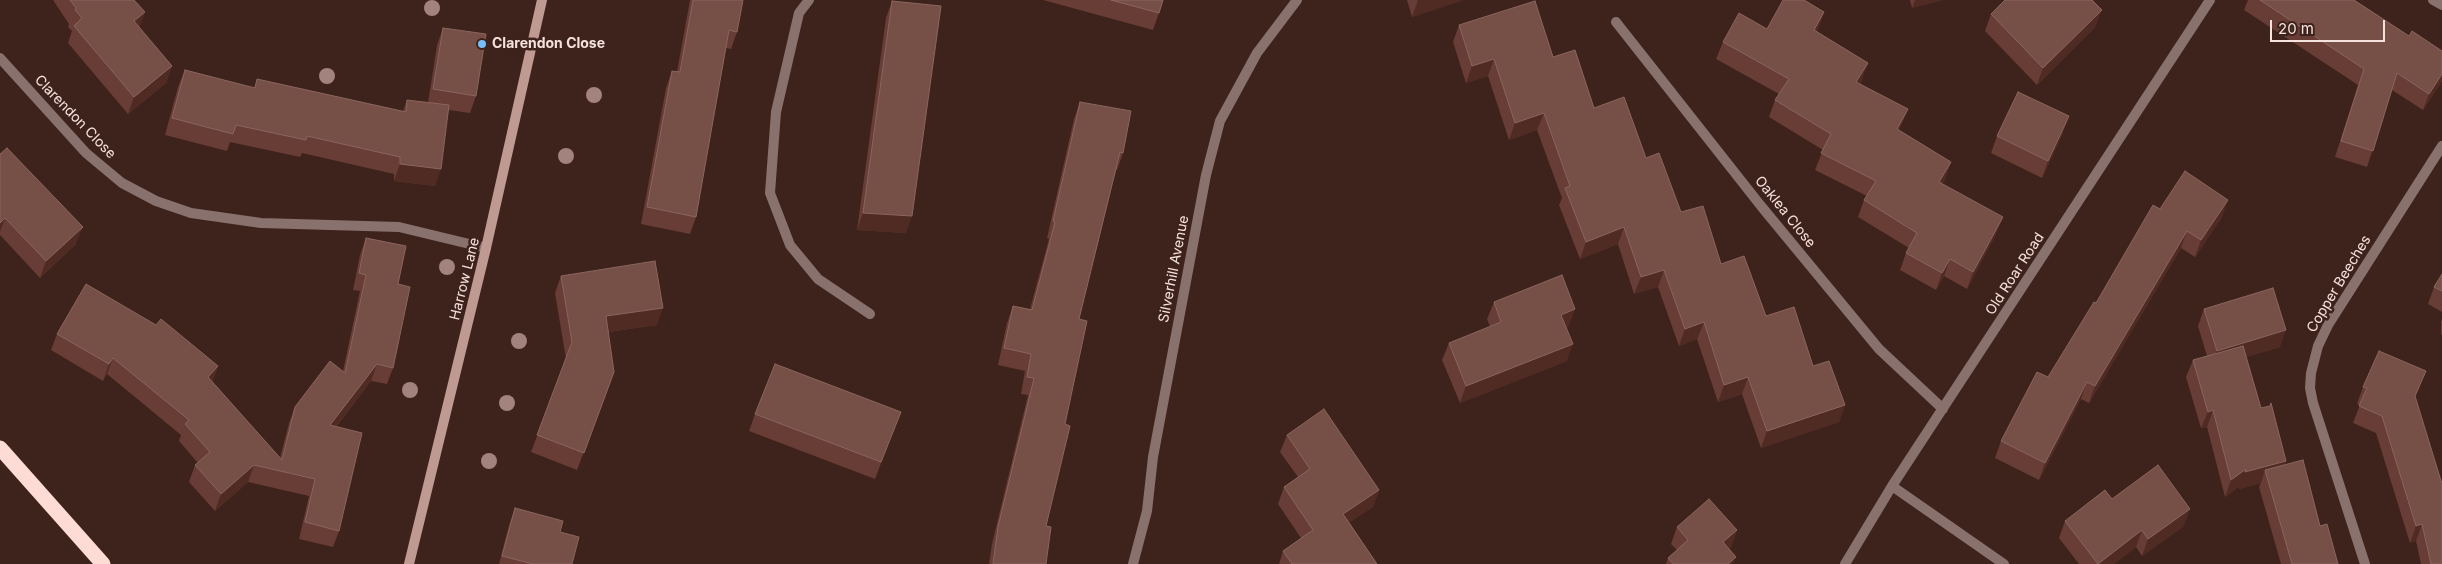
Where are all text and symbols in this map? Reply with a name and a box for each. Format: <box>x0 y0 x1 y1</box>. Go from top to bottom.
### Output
scale bar <box>2272 10 2387 42</box>
text: 20 m <box>2278 19 2314 38</box>
place label: Clarendon Close <box>492 36 605 52</box>
marker: Clarendon Close <box>476 38 488 50</box>
street label: Clarendon Close <box>31 72 119 162</box>
street label: Oaklea Close <box>1751 173 1819 251</box>
street label: Silverhill Avenue <box>1155 214 1193 324</box>
street label: Old Roar Road <box>1982 230 2048 318</box>
street label: Copper Beeches <box>2303 232 2375 336</box>
street label: Harrow Lane <box>447 236 483 322</box>

